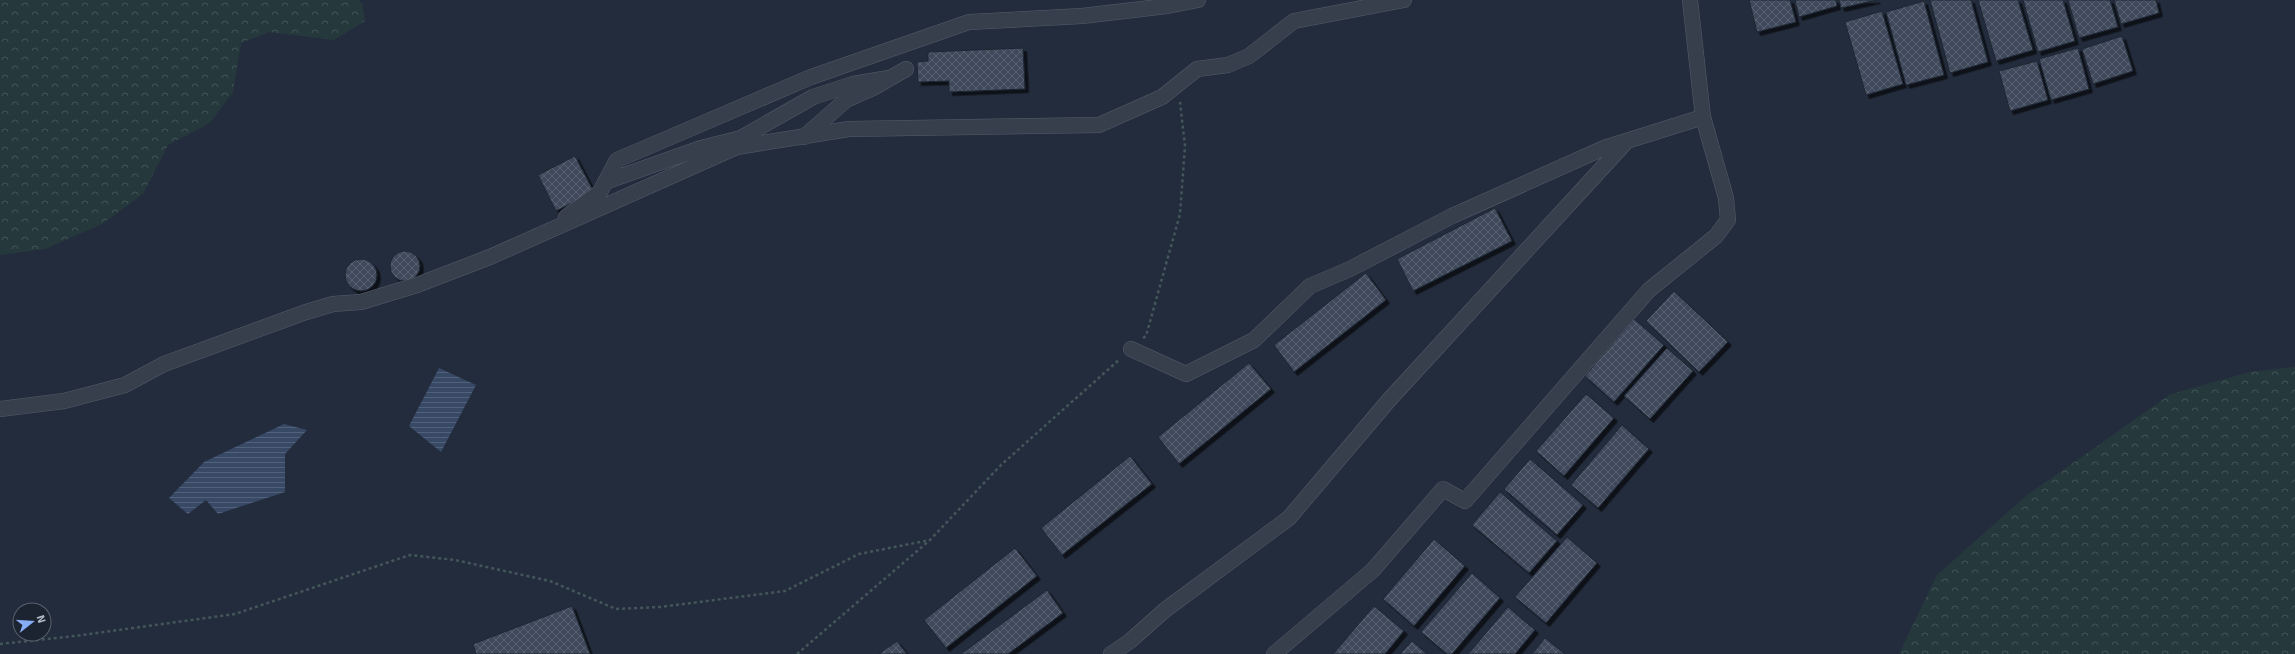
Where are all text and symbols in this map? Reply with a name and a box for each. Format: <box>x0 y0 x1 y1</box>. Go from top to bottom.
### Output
north arrow <box>12 602 52 642</box>
text: N <box>34 614 48 625</box>

